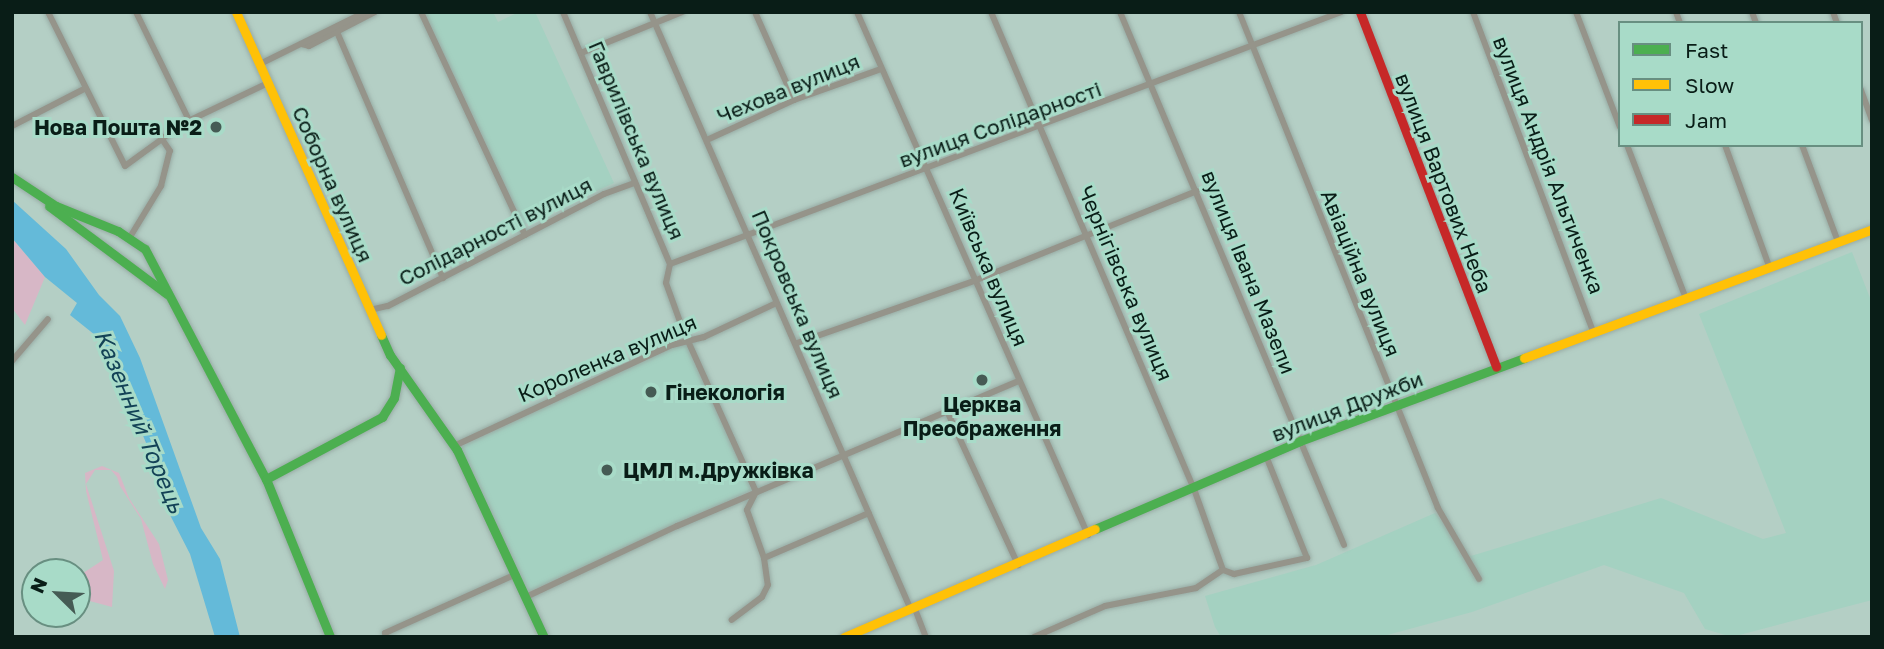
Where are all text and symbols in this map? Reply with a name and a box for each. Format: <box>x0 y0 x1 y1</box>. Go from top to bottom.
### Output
legend <box>1618 21 1863 147</box>
street label: вулиця Андрія Альтиченка <box>1488 33 1610 297</box>
street label: Гаврилівська вулиця <box>584 37 690 243</box>
text: Fast <box>1685 37 1728 63</box>
street label: Чехова вулиця <box>713 48 863 128</box>
street label: вулиця Вартових Неба <box>1390 69 1498 297</box>
text: Slow <box>1685 72 1734 98</box>
street label: вулиця Солідарності <box>895 76 1105 172</box>
street label: Соборна вулиця <box>287 102 379 266</box>
text: Jam <box>1685 107 1727 133</box>
place label: Нова Пошта №2 <box>34 114 202 140</box>
marker: Нова Пошта №2 <box>208 119 224 135</box>
street label: вулиця Івана Мазепи <box>1197 167 1301 377</box>
street label: Солідарності вулиця <box>394 171 596 291</box>
street label: Чернігівська вулиця <box>1074 182 1178 384</box>
street label: Київська вулиця <box>944 184 1034 350</box>
street label: Авіаційна вулиця <box>1316 186 1406 360</box>
street label: Покровська вулиця <box>747 206 849 402</box>
street label: Короленка вулиця <box>514 309 700 407</box>
water label: Казенний Торець <box>89 325 191 517</box>
street label: вулиця Дружби <box>1268 366 1426 446</box>
marker: Церква Преображення <box>974 372 990 388</box>
place label: Гінекологія <box>665 379 785 405</box>
marker: Гінекологія <box>643 384 659 400</box>
place label: Церква Преображення <box>903 391 1061 441</box>
place label: ЦМЛ м.Дружківка <box>623 457 814 483</box>
marker: ЦМЛ м.Дружківка <box>597 460 617 480</box>
north arrow <box>21 558 91 628</box>
text: N <box>25 574 52 596</box>

